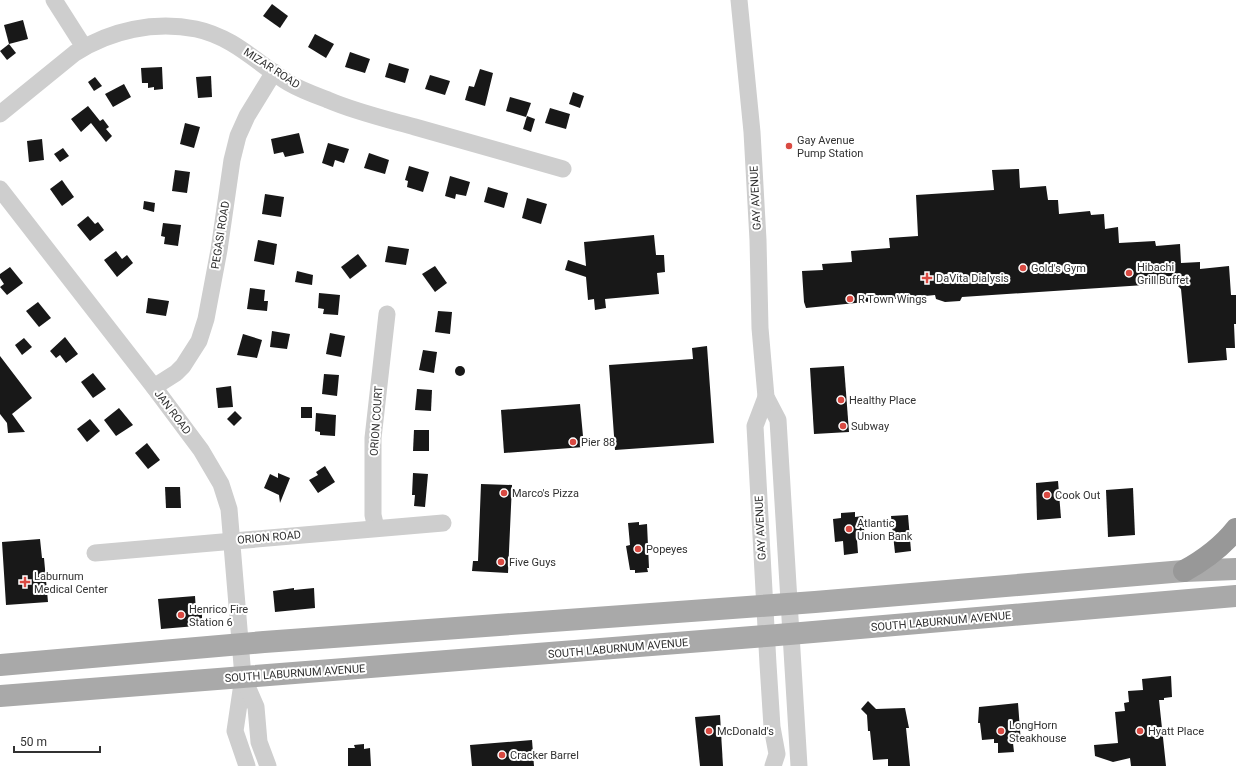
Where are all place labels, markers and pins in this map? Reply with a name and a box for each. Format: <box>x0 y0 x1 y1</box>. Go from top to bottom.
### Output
place label: Gay Avenue Pump Station <box>797 134 863 160</box>
marker: Gay Avenue Pump Station <box>784 141 794 151</box>
place label: Hibachi Grill Buffet <box>1137 261 1189 287</box>
place label: Gold's Gym <box>1031 262 1086 275</box>
marker: Gold's Gym <box>1018 263 1028 273</box>
marker: Hibachi Grill Buffet <box>1124 268 1134 278</box>
marker: DaVita Dialysis <box>921 272 933 284</box>
place label: DaVita Dialysis <box>936 272 1009 285</box>
place label: R Town Wings <box>858 293 927 306</box>
marker: R Town Wings <box>845 294 855 304</box>
place label: Healthy Place <box>849 394 916 407</box>
marker: Healthy Place <box>836 395 846 405</box>
place label: Subway <box>851 420 890 433</box>
marker: Subway <box>838 421 848 431</box>
place label: Pier 88 <box>581 436 615 449</box>
marker: Pier 88 <box>568 437 578 447</box>
place label: Marco's Pizza <box>512 487 579 500</box>
marker: Marco's Pizza <box>499 488 509 498</box>
place label: Cook Out <box>1055 489 1101 502</box>
marker: Cook Out <box>1042 490 1052 500</box>
place label: Atlantic Union Bank <box>857 517 913 543</box>
marker: Atlantic Union Bank <box>844 524 854 534</box>
place label: Popeyes <box>646 543 688 556</box>
marker: Popeyes <box>633 544 643 554</box>
place label: Five Guys <box>509 556 556 569</box>
marker: Five Guys <box>496 557 506 567</box>
place label: Laburnum Medical Center <box>34 570 108 596</box>
marker: Laburnum Medical Center <box>19 576 31 588</box>
place label: Henrico Fire Station 6 <box>189 603 248 629</box>
marker: Henrico Fire Station 6 <box>176 610 186 620</box>
place label: LongHorn Steakhouse <box>1009 719 1067 745</box>
place label: McDonald's <box>717 725 774 738</box>
place label: Hyatt Place <box>1148 725 1204 738</box>
marker: McDonald's <box>704 726 714 736</box>
marker: LongHorn Steakhouse <box>996 726 1006 736</box>
marker: Hyatt Place <box>1135 726 1145 736</box>
place label: Cracker Barrel <box>510 749 579 762</box>
marker: Cracker Barrel <box>497 750 507 760</box>

